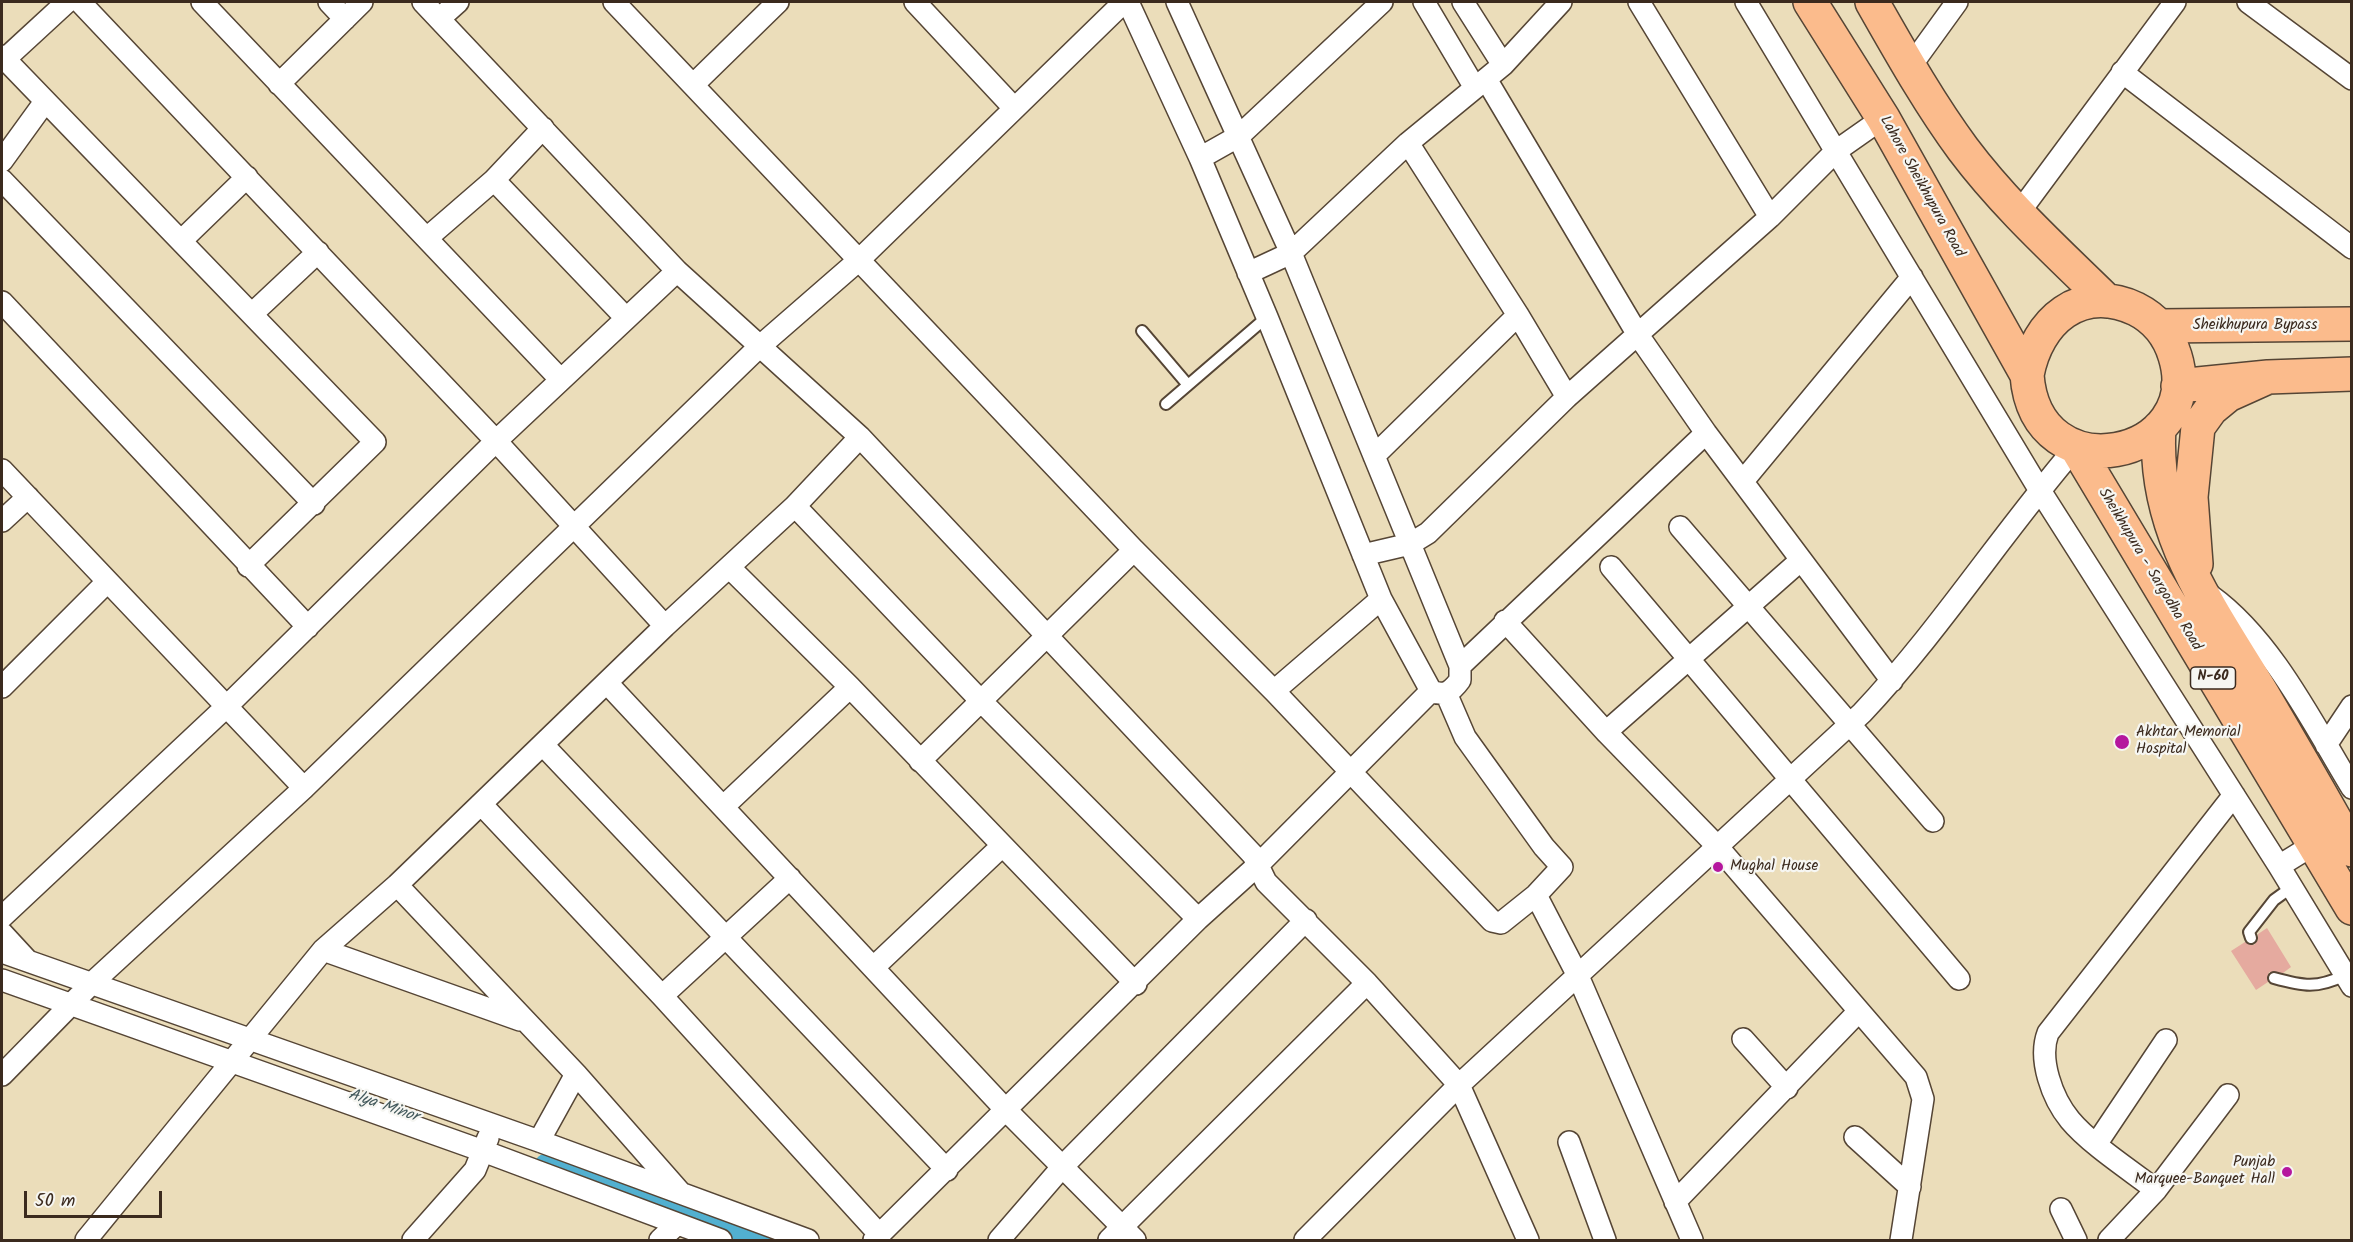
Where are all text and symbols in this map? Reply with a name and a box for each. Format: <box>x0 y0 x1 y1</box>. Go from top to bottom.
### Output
street label: Lahore Sheikhupura Road <box>1875 113 1967 261</box>
street label: Sheikhupura Bypass <box>2193 317 2317 335</box>
street label: Sheikhupura - Sargodha Road <box>2093 485 2205 655</box>
road number: N-60 <box>2190 667 2236 689</box>
place label: Akhtar Memorial Hospital <box>2136 724 2241 759</box>
marker: Akhtar Memorial Hospital <box>2113 733 2131 751</box>
place label: Mughal House <box>1730 858 1818 876</box>
marker: Mughal House <box>1711 860 1725 874</box>
water label: Alya Minor <box>346 1086 420 1128</box>
place label: Punjab Marquee-Banquet Hall <box>2135 1154 2275 1189</box>
marker: Punjab Marquee-Banquet Hall <box>2280 1165 2294 1179</box>
scale bar <box>27 1179 165 1217</box>
text: 50 m <box>35 1187 75 1216</box>

